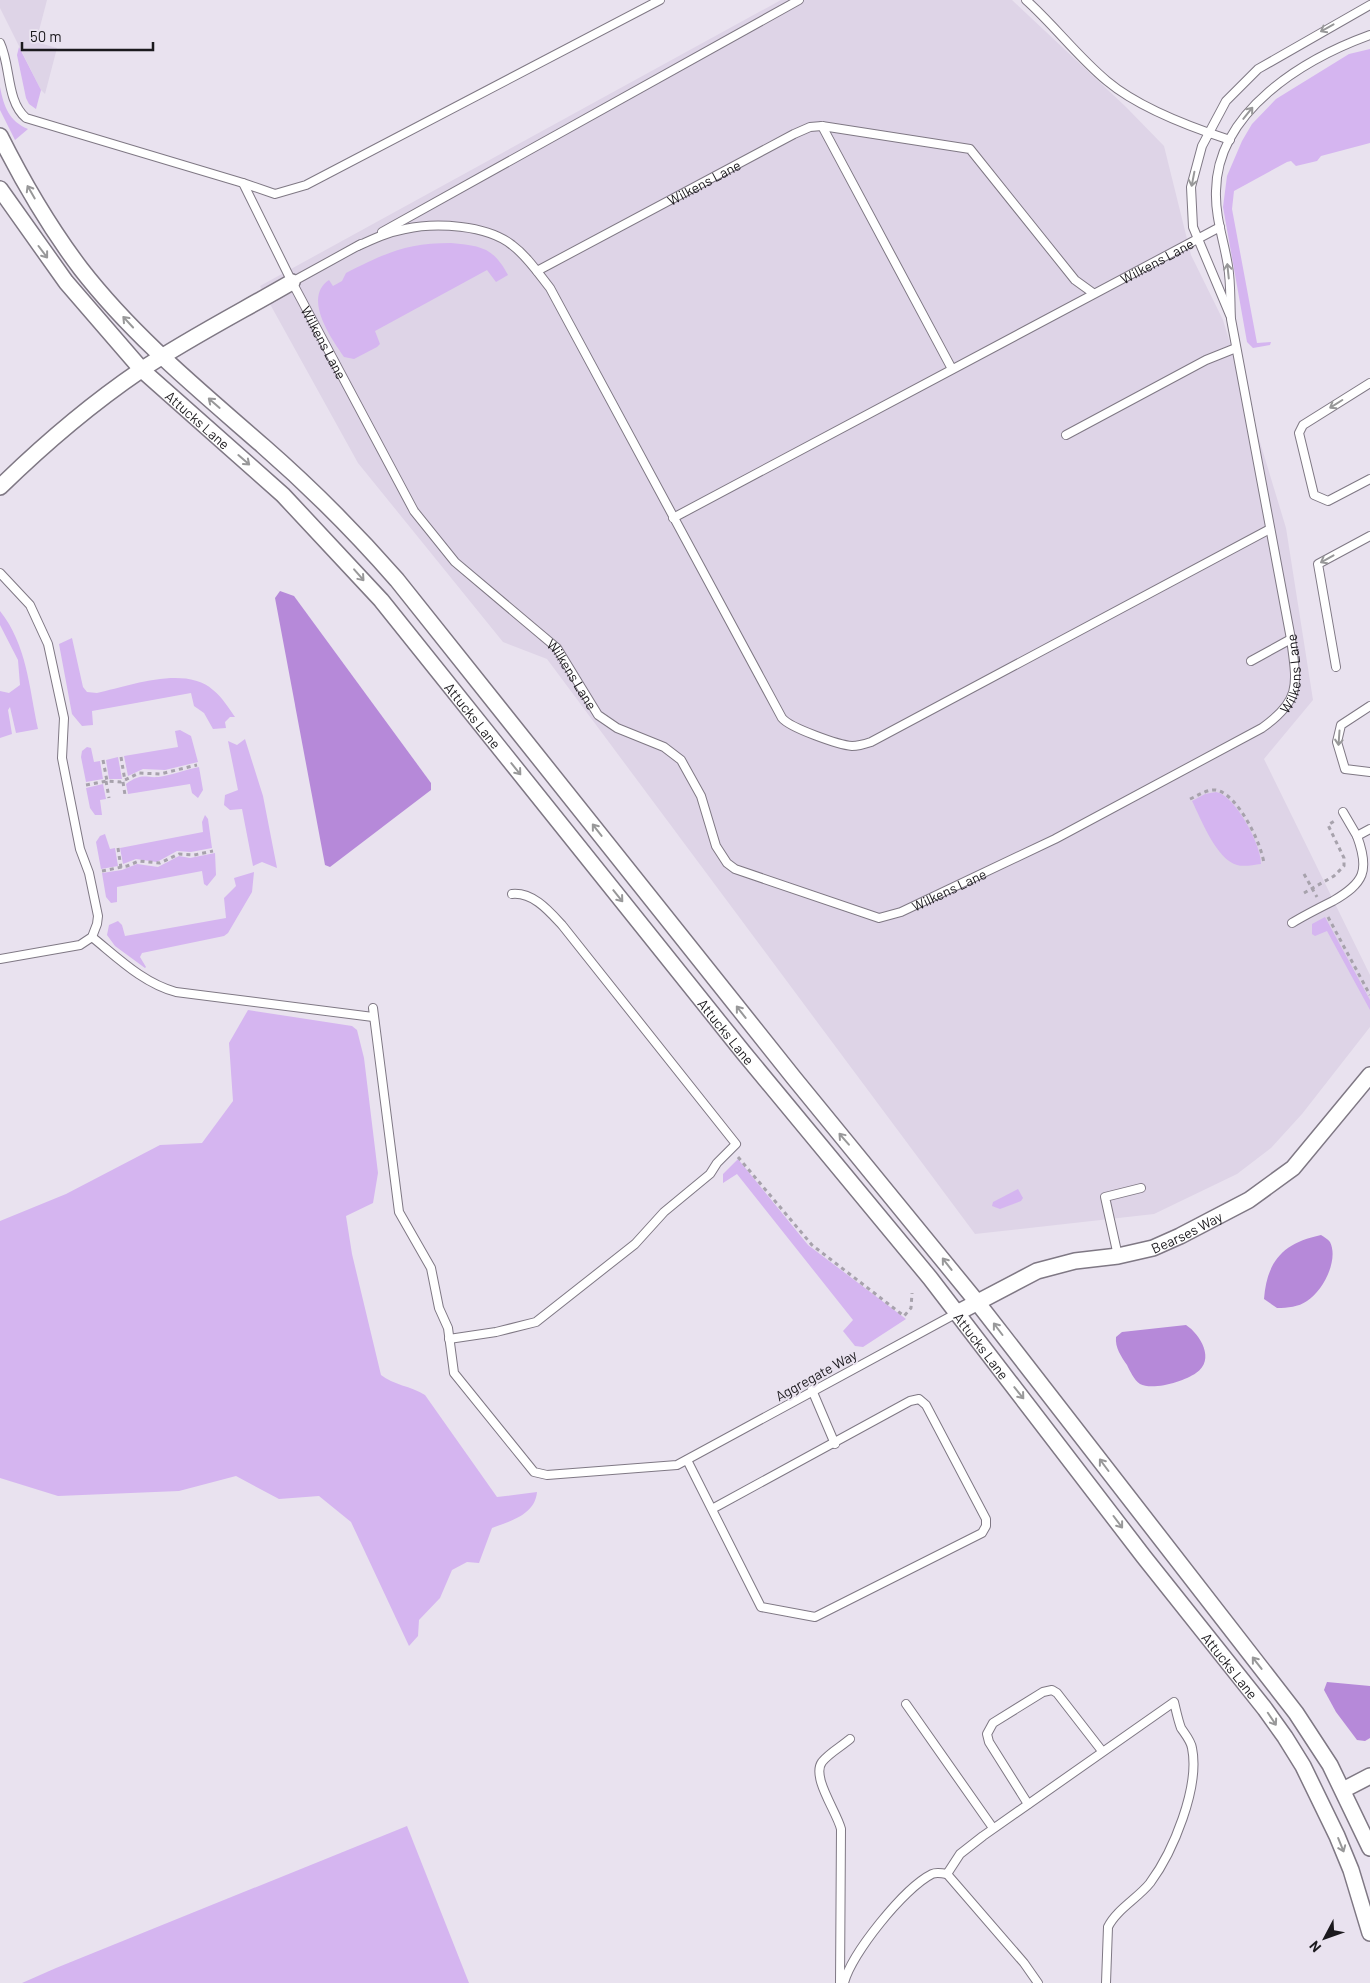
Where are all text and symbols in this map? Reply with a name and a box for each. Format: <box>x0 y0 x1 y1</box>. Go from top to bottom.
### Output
scale bar <box>22 20 154 52</box>
one-way arrow <box>1320 23 1335 33</box>
text: 50 m <box>30 27 62 45</box>
one-way arrow <box>1242 106 1253 119</box>
street label: Wilkens Lane <box>664 156 743 209</box>
one-way arrow <box>1188 170 1197 186</box>
one-way arrow <box>26 185 36 200</box>
street label: Wilkens Lane <box>1117 234 1196 287</box>
one-way arrow <box>38 245 48 259</box>
one-way arrow <box>1223 263 1233 279</box>
street label: Wilkens Lane <box>298 303 351 382</box>
one-way arrow <box>122 315 134 328</box>
street label: Attucks Lane <box>162 387 233 452</box>
one-way arrow <box>207 398 220 409</box>
one-way arrow <box>1330 399 1344 409</box>
one-way arrow <box>237 454 250 466</box>
one-way arrow <box>1320 555 1335 564</box>
one-way arrow <box>353 568 364 581</box>
street label: Wilkens Lane <box>1276 633 1304 716</box>
street label: Wilkens Lane <box>544 635 601 712</box>
street label: Attucks Lane <box>442 679 505 752</box>
one-way arrow <box>1334 730 1343 746</box>
one-way arrow <box>511 762 522 775</box>
one-way arrow <box>591 824 602 837</box>
street label: Wilkens Lane <box>909 864 989 914</box>
one-way arrow <box>612 889 623 902</box>
street label: Attucks Lane <box>695 995 758 1068</box>
one-way arrow <box>736 1006 747 1019</box>
one-way arrow <box>838 1132 849 1145</box>
street label: Bearses Way <box>1148 1207 1225 1256</box>
one-way arrow <box>941 1258 952 1271</box>
street label: Attucks Lane <box>951 1309 1013 1382</box>
one-way arrow <box>992 1323 1003 1336</box>
street label: Aggregate Way <box>772 1345 860 1404</box>
one-way arrow <box>1014 1386 1024 1400</box>
one-way arrow <box>1099 1459 1110 1472</box>
one-way arrow <box>1113 1515 1123 1529</box>
street label: Attucks Lane <box>1199 1629 1262 1702</box>
one-way arrow <box>1252 1657 1263 1670</box>
one-way arrow <box>1267 1711 1277 1725</box>
one-way arrow <box>1336 1837 1346 1852</box>
north arrow <box>1300 1913 1350 1963</box>
text: N <box>1305 1938 1324 1956</box>

